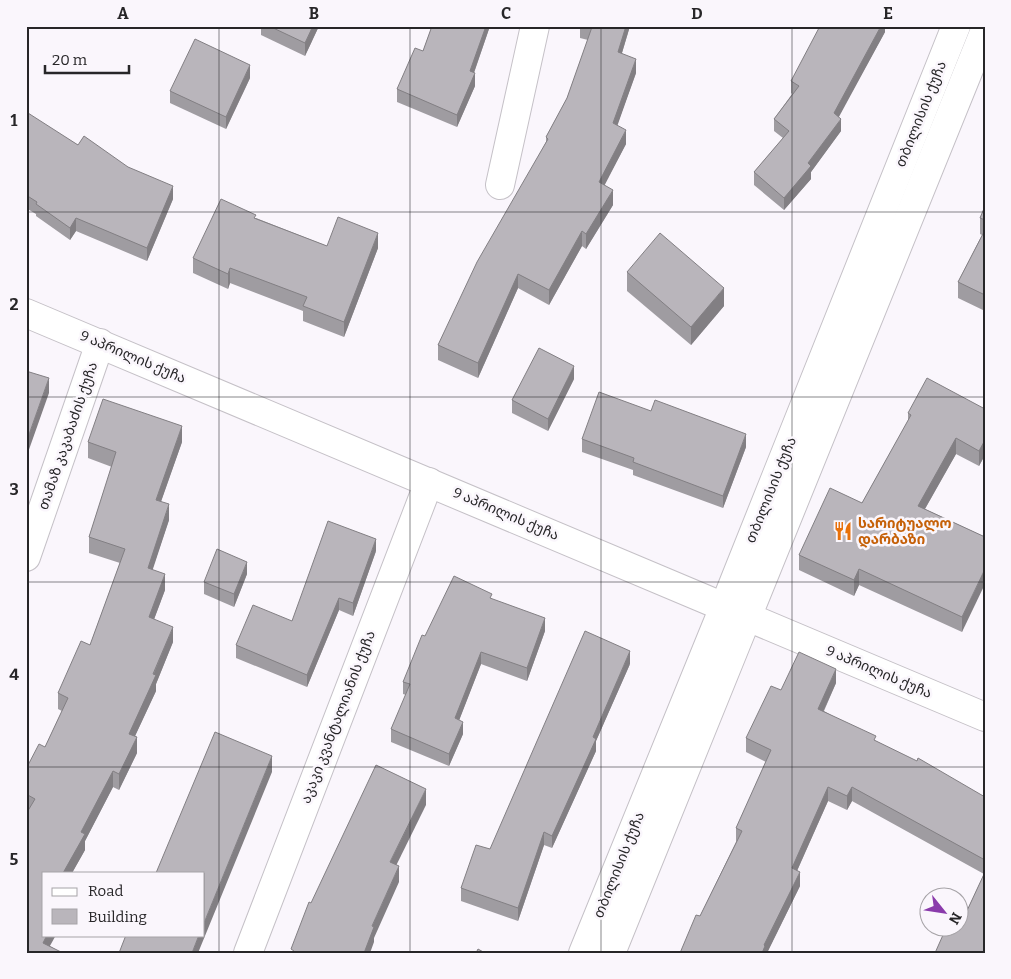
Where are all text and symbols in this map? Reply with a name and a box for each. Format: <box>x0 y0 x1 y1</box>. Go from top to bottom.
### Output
text: A <box>117 4 129 23</box>
text: B <box>309 4 319 23</box>
text: C <box>501 4 511 23</box>
text: D <box>691 4 703 23</box>
text: E <box>883 4 893 23</box>
scale bar <box>45 42 129 74</box>
text: 20 m <box>52 51 88 69</box>
street label: თბილისის ქუჩა <box>892 59 950 169</box>
text: 1 <box>11 111 18 130</box>
text: 2 <box>9 295 19 314</box>
street label: 9 აპრილის ქუჩა <box>78 327 188 387</box>
street label: თამაზ კაკაბაძის ქუჩა <box>35 360 101 512</box>
street label: თბილისის ქუჩა <box>742 435 800 545</box>
text: 3 <box>9 480 19 499</box>
street label: 9 აპრილის ქუჩა <box>451 484 561 544</box>
place label: სარიტუალო დარბაზი <box>858 515 952 548</box>
restaurant icon: სარიტუალო დარბაზი <box>832 520 854 542</box>
street label: აკაკი კვანტალიანის ქუჩა <box>297 628 379 806</box>
street label: 9 აპრილის ქუჩა <box>824 642 934 702</box>
text: 4 <box>9 665 19 684</box>
street label: თბილისის ქუჩა <box>590 810 648 920</box>
text: 5 <box>10 850 19 869</box>
legend <box>42 872 205 936</box>
text: Road <box>88 882 123 900</box>
north arrow <box>918 886 968 936</box>
text: Building <box>88 908 147 926</box>
text: N <box>945 909 965 927</box>

